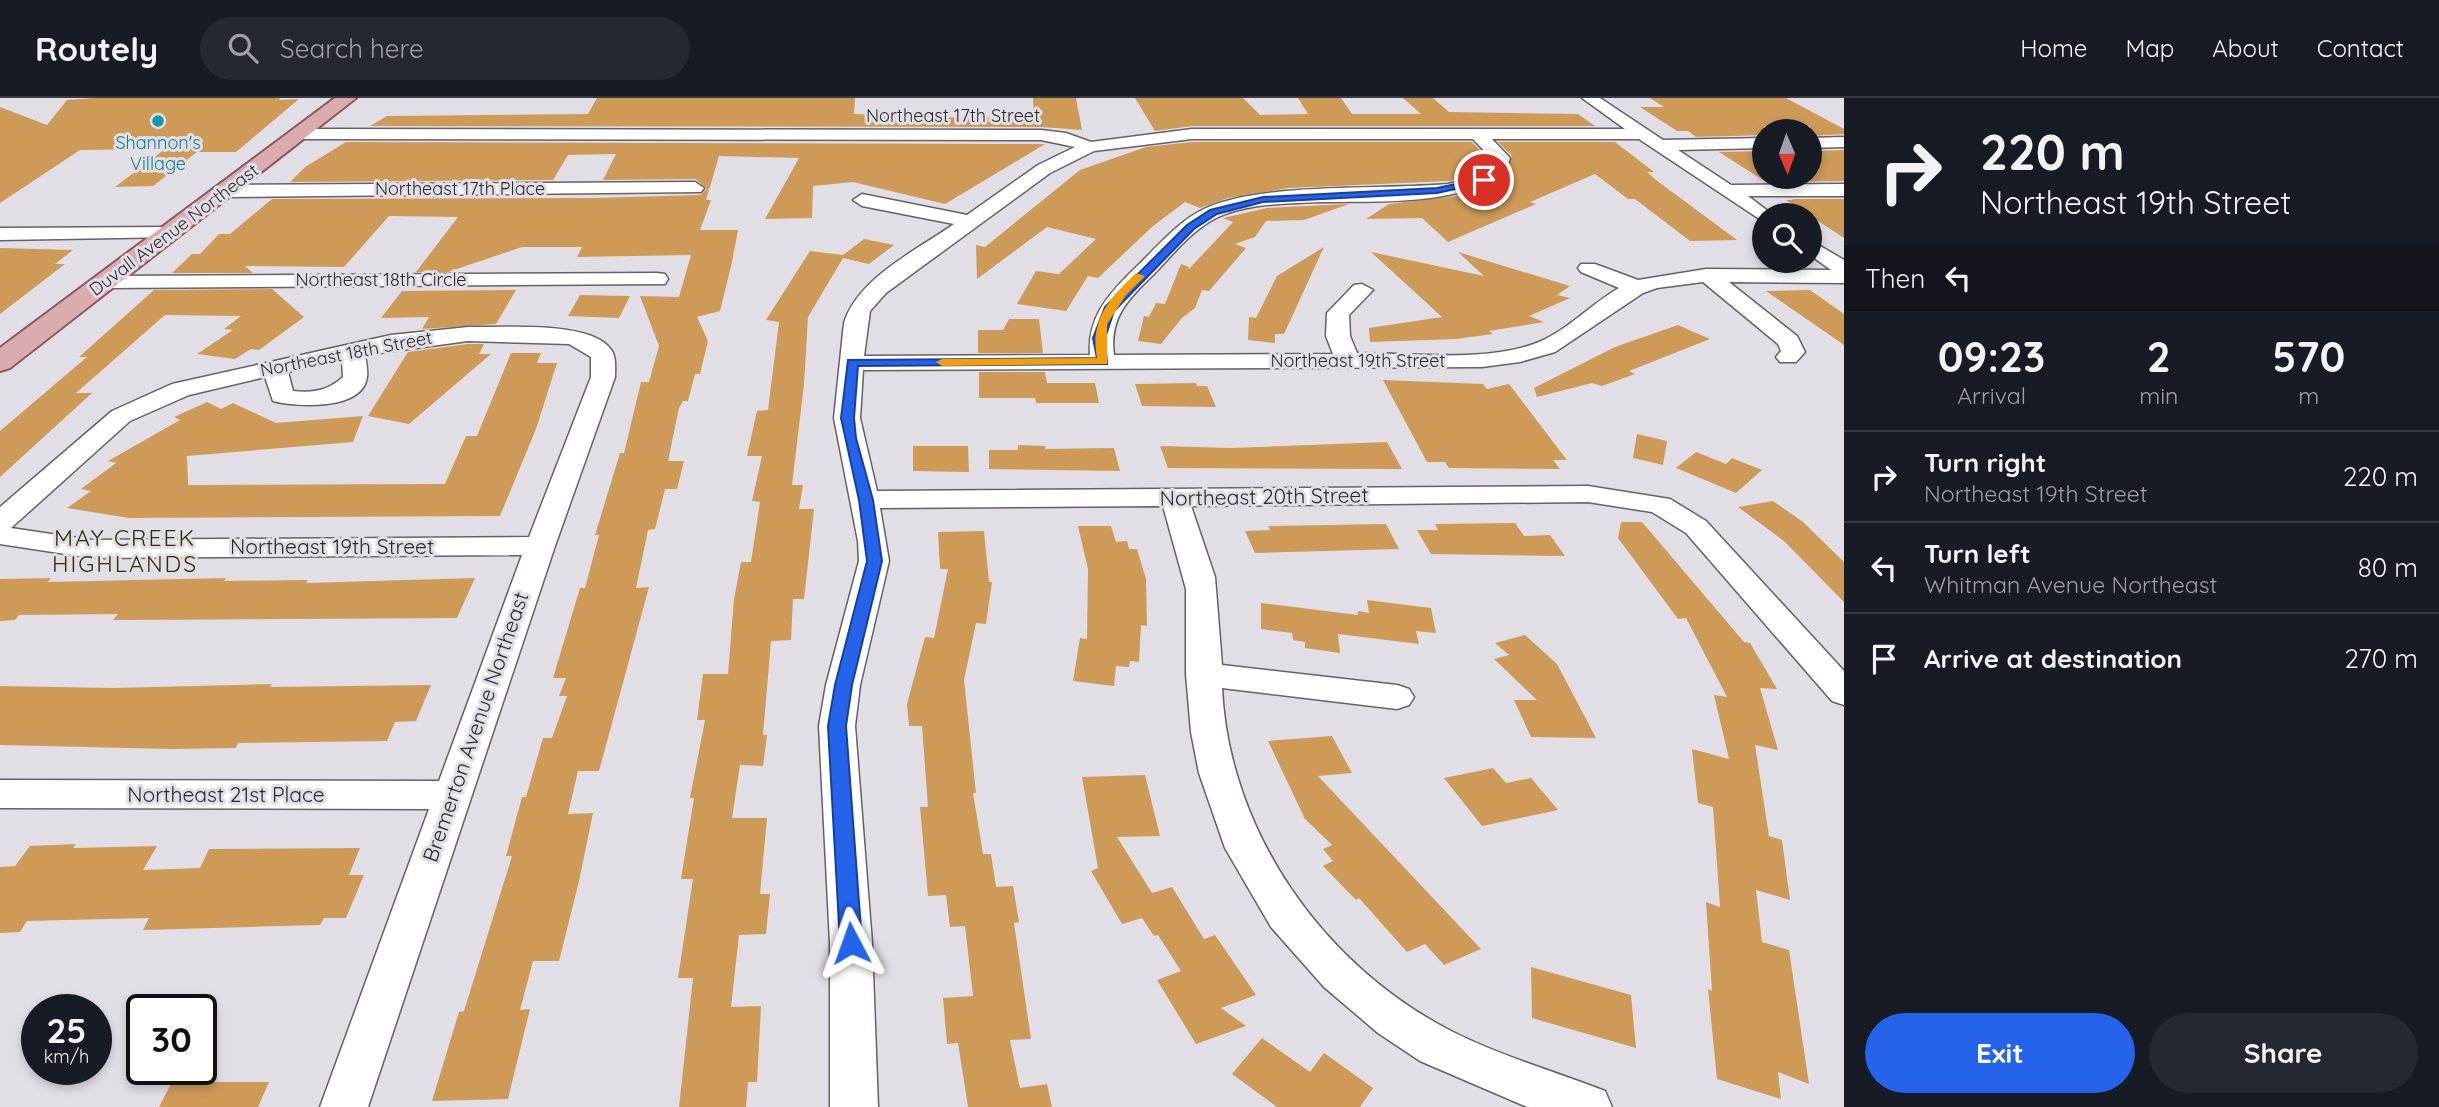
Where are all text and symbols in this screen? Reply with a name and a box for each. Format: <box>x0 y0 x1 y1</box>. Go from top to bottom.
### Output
search box <box>200 17 690 80</box>
text: Routely <box>35 28 158 69</box>
icon: search <box>224 29 262 67</box>
text: Search here <box>280 32 424 65</box>
text: Home <box>2020 33 2087 63</box>
text: Map <box>2125 33 2174 63</box>
text: About <box>2212 33 2279 63</box>
text: Contact <box>2317 33 2404 63</box>
street label: Northeast 17th Street <box>866 104 1040 127</box>
marker: Shannon's Village <box>150 113 166 129</box>
north arrow <box>1752 119 1822 189</box>
map controls <box>1752 119 1822 273</box>
text: 220 m <box>1980 121 2125 182</box>
icon: right <box>1865 126 1956 217</box>
place label: Shannon's Village <box>115 131 201 175</box>
pin <box>1454 150 1514 210</box>
street label: Duvall Avenue Northeast <box>84 158 263 301</box>
icon: arrive <box>1465 161 1503 199</box>
street label: Northeast 17th Place <box>375 177 545 200</box>
text: Northeast 19th Street <box>1980 182 2291 222</box>
button: search <box>1752 203 1822 273</box>
icon: left <box>1939 259 1977 297</box>
text: Then <box>1865 262 1925 295</box>
street label: Northeast 18th Circle <box>295 268 467 291</box>
street label: Northeast 18th Street <box>258 326 434 381</box>
text: 09:23 <box>1938 330 2045 383</box>
text: 2 <box>2147 330 2171 383</box>
text: 570 <box>2272 330 2345 383</box>
street label: Northeast 19th Street <box>1271 349 1445 372</box>
text: Arrival <box>1957 381 2026 410</box>
text: min <box>2139 381 2178 410</box>
text: m <box>2298 381 2319 410</box>
text: Turn right <box>1924 446 2046 479</box>
icon: right <box>1865 458 1903 496</box>
text: 220 m <box>2343 460 2418 493</box>
text: Northeast 19th Street <box>1924 479 2148 508</box>
street label: Northeast 20th Street <box>1159 481 1369 511</box>
district label: MAY CREEK HIGHLANDS <box>52 523 198 578</box>
street label: Northeast 19th Street <box>230 533 434 559</box>
text: Turn left <box>1924 537 2031 570</box>
icon: left <box>1865 549 1903 587</box>
text: 80 m <box>2358 551 2418 584</box>
text: Whitman Avenue Northeast <box>1924 570 2217 599</box>
street label: Bremerton Avenue Northeast <box>417 588 534 865</box>
icon: arrive <box>1865 640 1903 678</box>
text: Arrive at destination <box>1924 642 2182 675</box>
text: 270 m <box>2344 642 2418 675</box>
street label: Northeast 21st Place <box>127 781 325 807</box>
position arrow <box>814 906 888 980</box>
speed limit sign: 30 <box>126 994 217 1085</box>
text: 25 <box>46 1008 87 1052</box>
button: Exit <box>1865 1013 2135 1093</box>
button: Share <box>2149 1013 2418 1093</box>
text: km/h <box>44 1045 89 1068</box>

